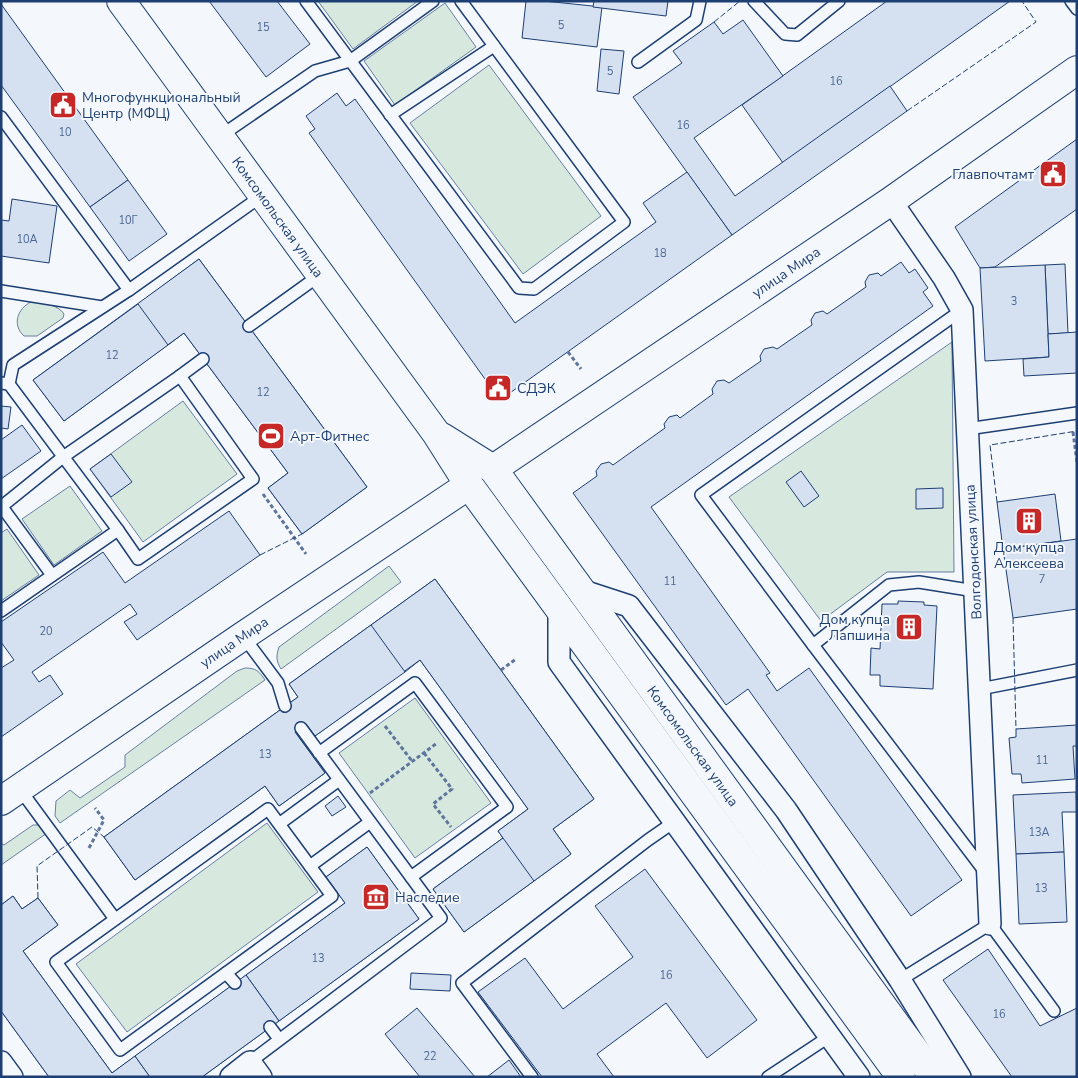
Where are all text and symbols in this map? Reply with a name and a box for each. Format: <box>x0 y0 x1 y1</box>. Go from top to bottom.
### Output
house number: 5 <box>558 18 565 33</box>
house number: 15 <box>256 20 270 35</box>
house number: 5 <box>607 64 614 79</box>
house number: 16 <box>829 74 843 89</box>
place label: Многофункциональный Центр (МФЦ) <box>82 88 241 123</box>
public building icon: Многофункциональный Центр (МФЦ) <box>48 90 78 120</box>
house number: 16 <box>676 118 690 133</box>
house number: 10 <box>58 125 72 140</box>
street label: Комсомольская улица <box>227 153 328 281</box>
public building icon: Главпочтамт <box>1038 159 1068 189</box>
place label: Главпочтамт <box>952 165 1035 184</box>
house number: 10Г <box>118 213 138 228</box>
house number: 10А <box>16 232 38 247</box>
street label: улица Мира <box>748 243 824 302</box>
house number: 18 <box>653 246 667 261</box>
house number: 3 <box>1011 294 1017 309</box>
house number: 12 <box>105 348 119 363</box>
public building icon: СДЭК <box>483 373 513 403</box>
place label: СДЭК <box>517 379 556 398</box>
house number: 12 <box>256 385 270 400</box>
sports icon: Арт-Фитнес <box>256 421 286 451</box>
place label: Арт-Фитнес <box>290 427 370 446</box>
street label: Волгодонская улица <box>960 484 987 620</box>
building icon: Дом купца Алексеева <box>1014 506 1044 536</box>
place label: Дом купца Алексеева <box>994 538 1064 573</box>
house number: 7 <box>1039 572 1045 587</box>
house number: 11 <box>663 574 677 589</box>
place label: Дом купца Лапшина <box>820 610 890 645</box>
building icon: Дом купца Лапшина <box>894 612 924 642</box>
street label: улица Мира <box>196 613 272 672</box>
house number: 20 <box>39 624 53 639</box>
street label: Комсомольская улица <box>642 682 743 810</box>
house number: 13 <box>258 747 272 762</box>
house number: 11 <box>1035 753 1049 768</box>
house number: 13А <box>1028 825 1050 840</box>
house number: 13 <box>1034 881 1048 896</box>
museum icon: Наследие <box>361 882 391 912</box>
place label: Наследие <box>395 888 460 907</box>
house number: 13 <box>311 951 325 966</box>
house number: 16 <box>659 968 673 983</box>
house number: 16 <box>992 1007 1006 1022</box>
house number: 22 <box>423 1049 437 1064</box>

